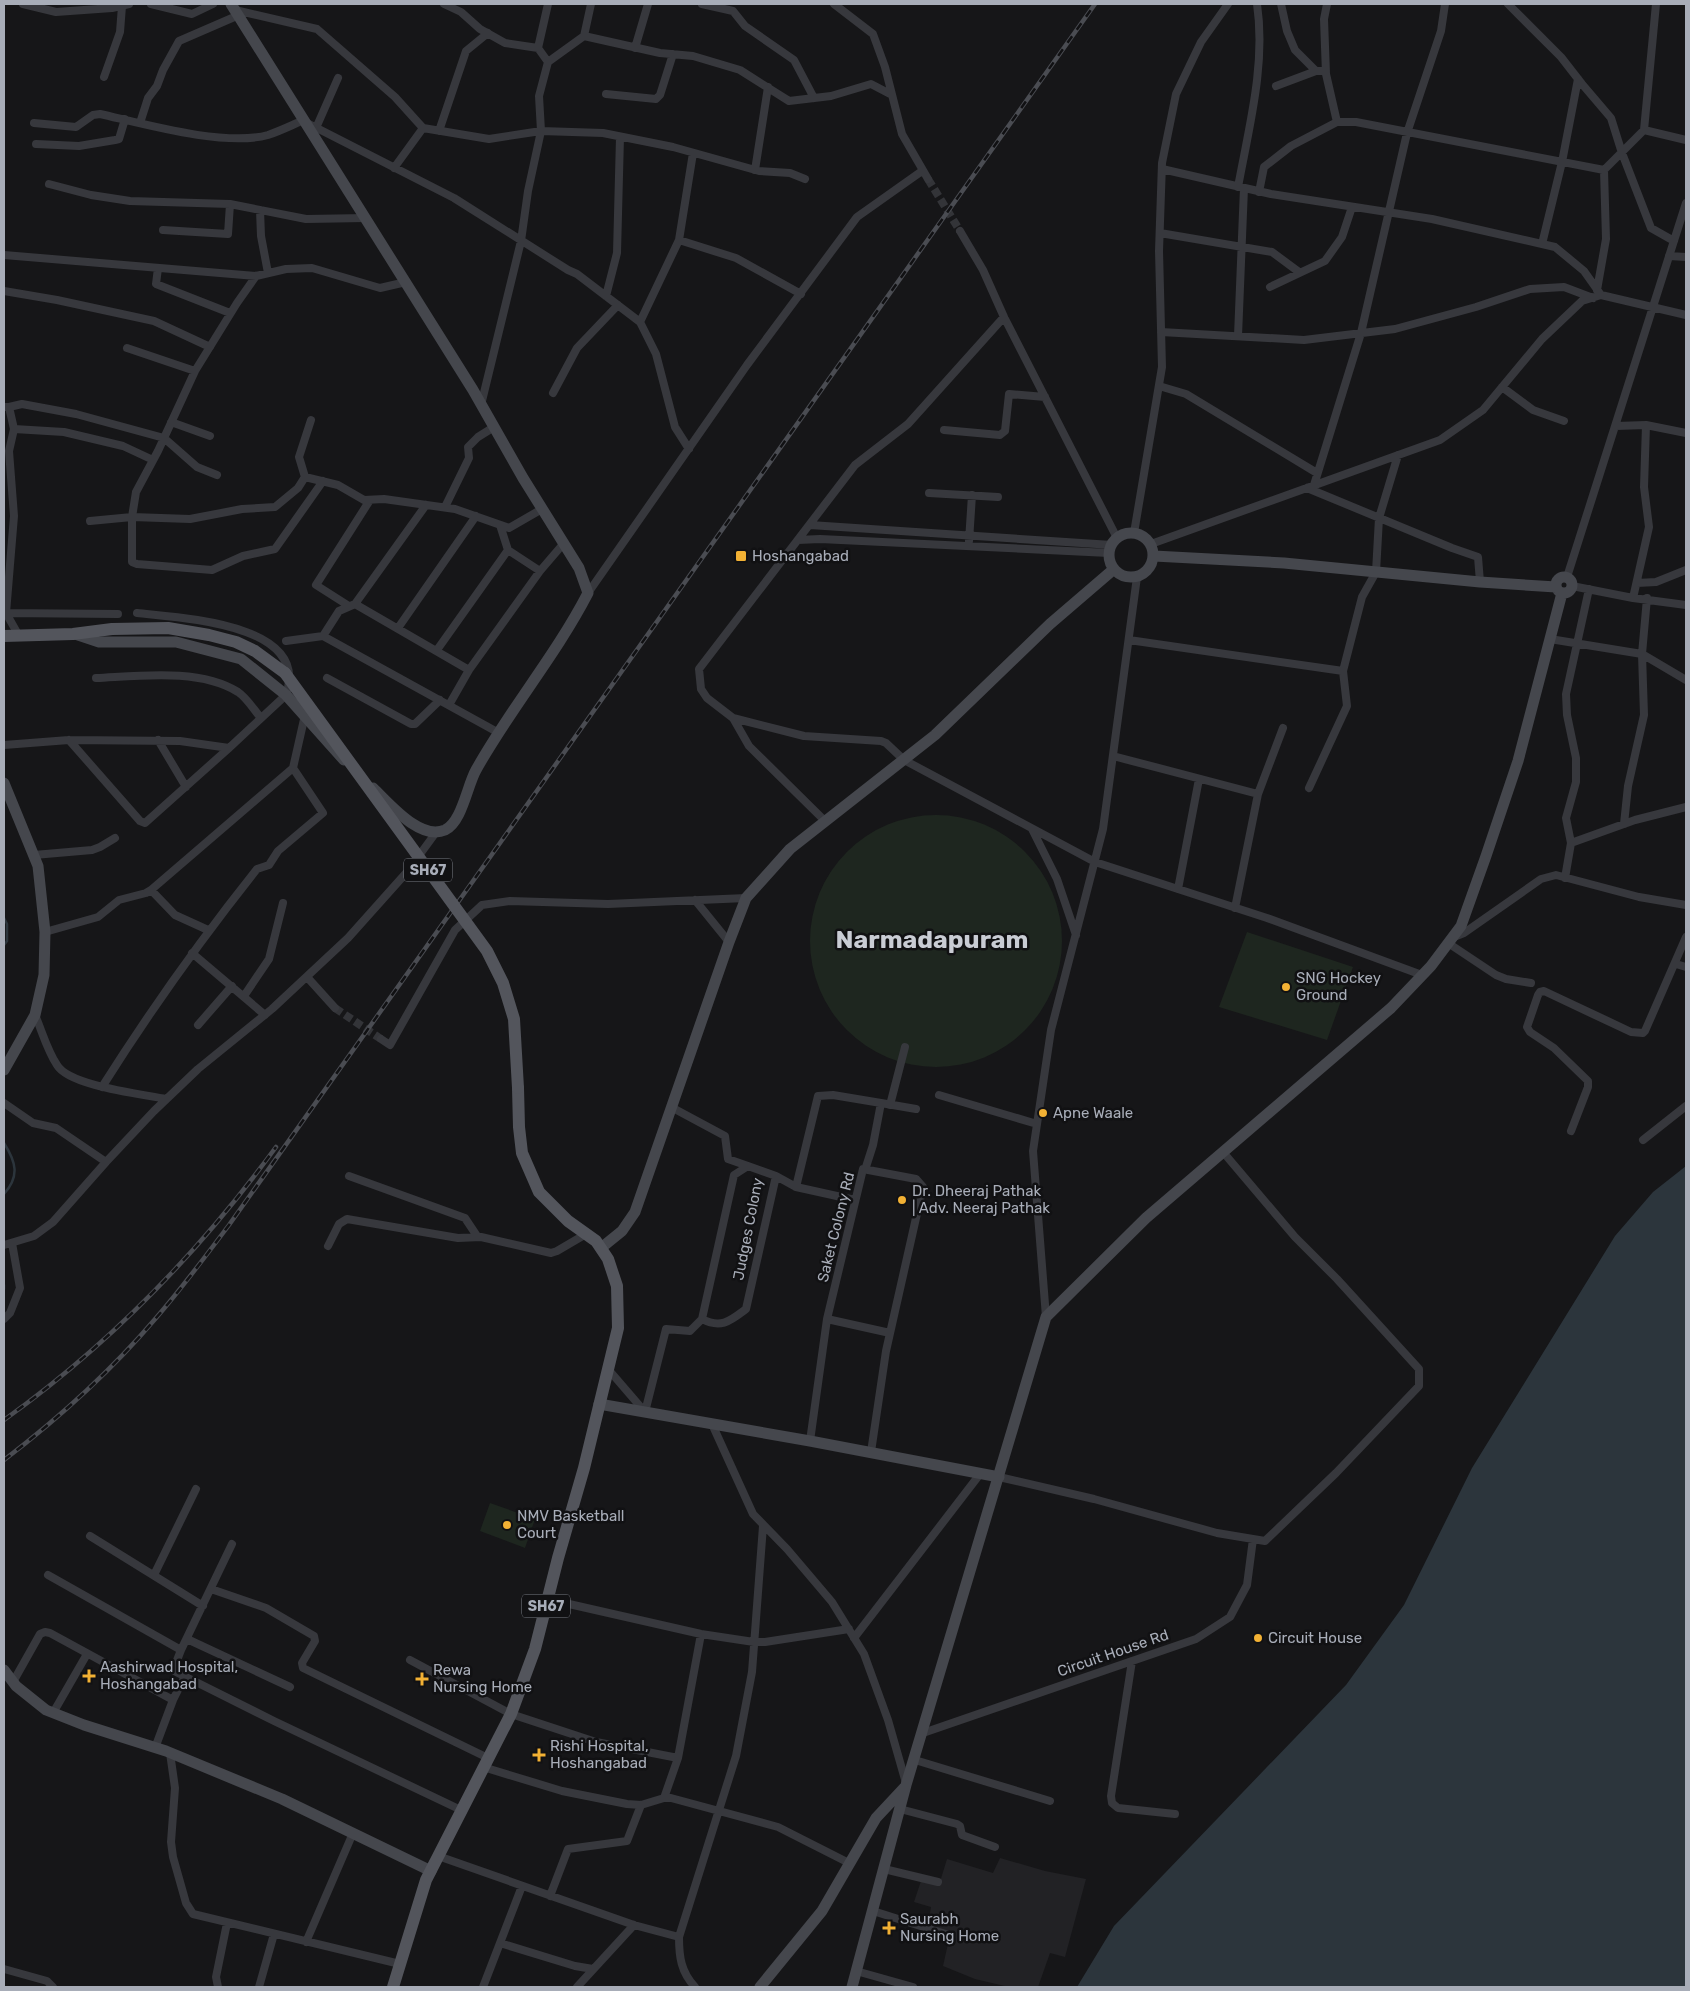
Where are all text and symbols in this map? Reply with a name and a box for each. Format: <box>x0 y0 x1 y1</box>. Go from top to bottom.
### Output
place label: Hoshangabad <box>752 547 849 565</box>
marker: Hoshangabad <box>734 549 748 563</box>
road number: SH67 <box>404 858 452 882</box>
district label: Narmadapuram <box>836 925 1028 954</box>
place label: SNG Hockey Ground <box>1296 969 1381 1004</box>
marker: SNG Hockey Ground <box>1280 981 1292 993</box>
place label: Apne Waale <box>1053 1104 1133 1122</box>
marker: Apne Waale <box>1037 1107 1049 1119</box>
street label: Saket Colony Rd <box>814 1170 858 1284</box>
street label: Judges Colony <box>729 1176 767 1282</box>
place label: Dr. Dheeraj Pathak | Adv. Neeraj Pathak <box>912 1182 1050 1217</box>
marker: Dr. Dheeraj Pathak | Adv. Neeraj Pathak <box>896 1194 908 1206</box>
place label: NMV Basketball Court <box>517 1507 624 1542</box>
marker: NMV Basketball Court <box>501 1519 513 1531</box>
road number: SH67 <box>522 1594 570 1618</box>
street label: Circuit House Rd <box>1055 1626 1171 1680</box>
place label: Circuit House <box>1268 1629 1362 1647</box>
marker: Circuit House <box>1252 1632 1264 1644</box>
place label: Aashirwad Hospital, Hoshangabad <box>100 1658 238 1693</box>
place label: Rewa Nursing Home <box>433 1661 532 1696</box>
marker: Aashirwad Hospital, Hoshangabad <box>82 1669 96 1683</box>
marker: Rewa Nursing Home <box>415 1672 429 1686</box>
place label: Rishi Hospital, Hoshangabad <box>550 1737 649 1772</box>
marker: Rishi Hospital, Hoshangabad <box>532 1748 546 1762</box>
place label: Saurabh Nursing Home <box>900 1910 999 1945</box>
marker: Saurabh Nursing Home <box>882 1921 896 1935</box>

